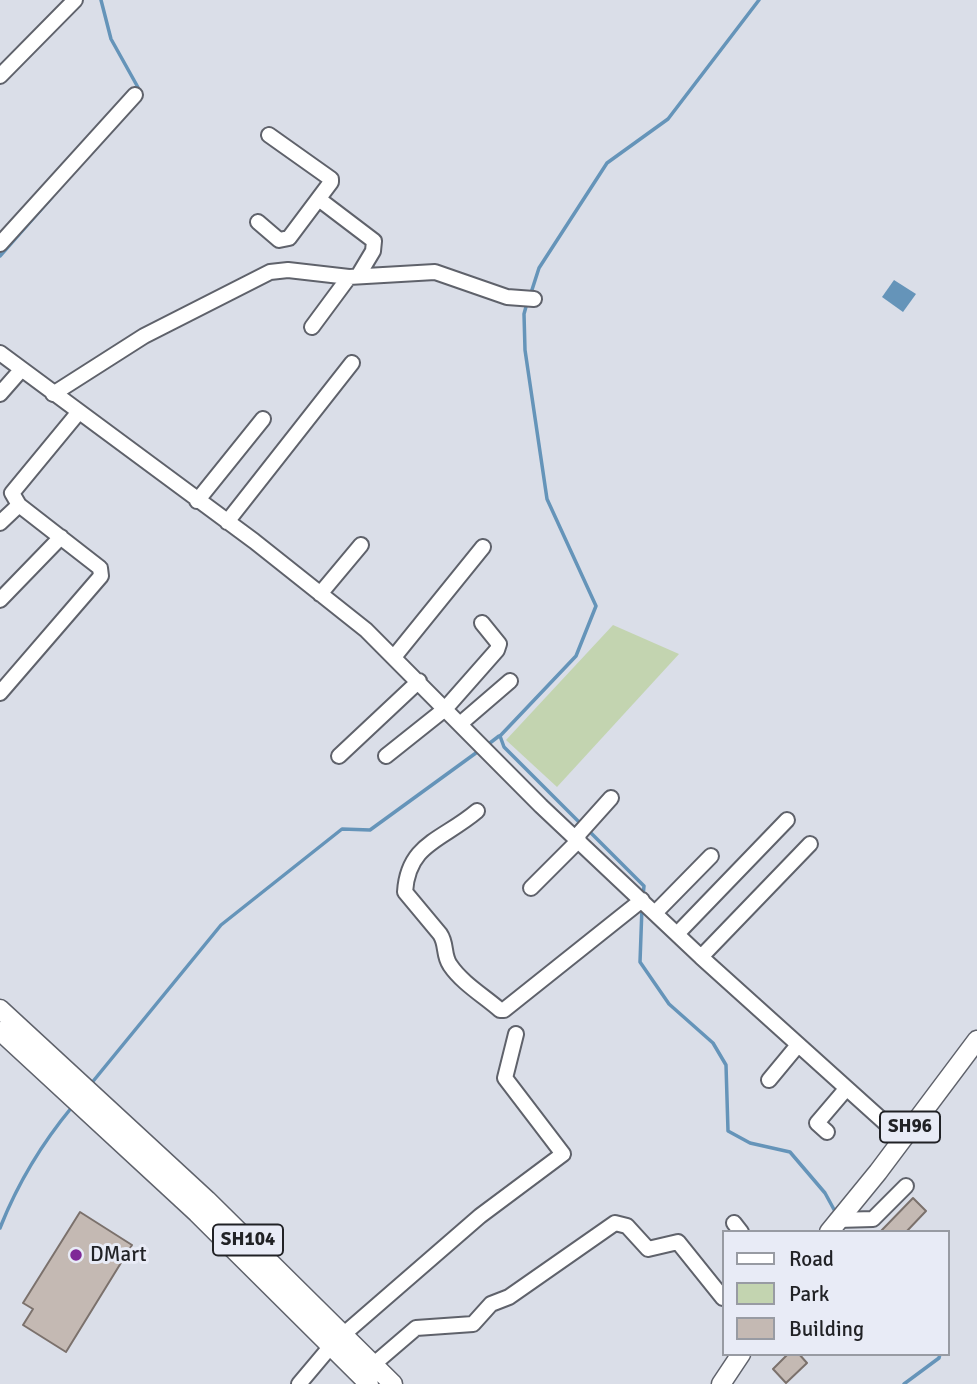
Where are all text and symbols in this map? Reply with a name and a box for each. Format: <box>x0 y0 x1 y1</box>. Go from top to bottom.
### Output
road number: SH96 <box>880 1112 940 1142</box>
road number: SH104 <box>213 1224 283 1256</box>
legend <box>722 1230 949 1356</box>
place label: DMart <box>90 1242 147 1268</box>
text: Road <box>789 1246 834 1272</box>
marker: DMart <box>68 1247 84 1263</box>
text: Park <box>789 1281 829 1307</box>
text: Building <box>789 1316 864 1342</box>

